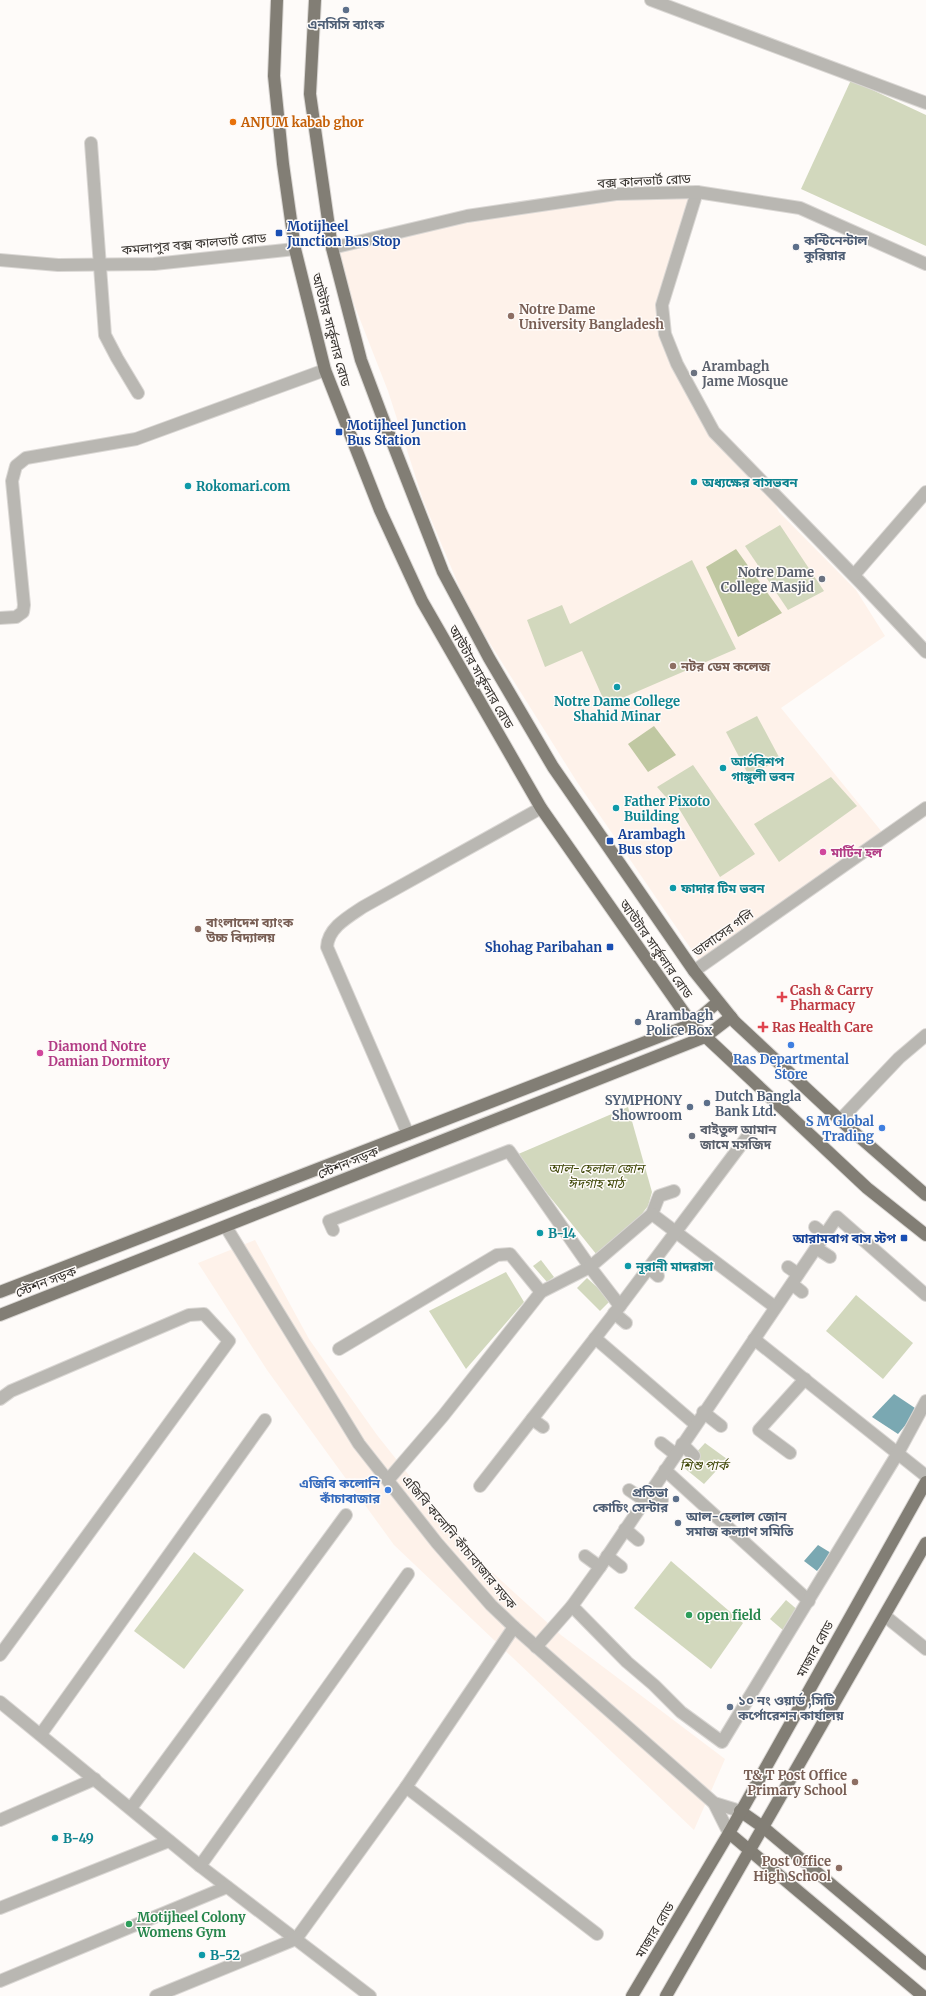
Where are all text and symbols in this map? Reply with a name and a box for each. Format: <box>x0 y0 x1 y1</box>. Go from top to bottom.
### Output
marker: এনসিসি ব্যাংক <box>341 5 351 15</box>
place label: এনসিসি ব্যাংক <box>308 16 385 33</box>
place label: ANJUM kabab ghor <box>240 114 364 131</box>
marker: ANJUM kabab ghor <box>228 117 238 127</box>
street label: বক্স কালভার্ট রোড <box>596 170 692 192</box>
place label: Motijheel Junction Bus Stop <box>286 218 401 250</box>
marker: Motijheel Junction Bus Stop <box>274 228 284 238</box>
street label: কমলাপুর বক্স কালভার্ট রোড <box>120 229 268 259</box>
place label: কন্টিনেন্টাল কুরিয়ার <box>803 232 868 264</box>
marker: কন্টিনেন্টাল কুরিয়ার <box>791 242 801 252</box>
street label: আউটার সার্কুলার রোড <box>307 270 355 389</box>
place label: Notre Dame University Bangladesh <box>519 301 664 333</box>
marker: Notre Dame University Bangladesh <box>506 311 516 321</box>
place label: Arambagh Jame Mosque <box>701 358 788 390</box>
marker: Arambagh Jame Mosque <box>689 368 699 378</box>
place label: Motijheel Junction Bus Station <box>347 417 466 449</box>
marker: Motijheel Junction Bus Station <box>334 427 344 437</box>
place label: অধ্যক্ষের বাসভবন <box>701 474 799 491</box>
marker: অধ্যক্ষের বাসভবন <box>689 477 699 487</box>
place label: Rokomari.com <box>196 478 290 495</box>
marker: Rokomari.com <box>183 481 193 491</box>
place label: Notre Dame College Masjid <box>721 564 814 596</box>
marker: Notre Dame College Masjid <box>817 574 827 584</box>
street label: আউটার সার্কুলার রোড <box>444 621 518 732</box>
place label: নটর ডেম কলেজ <box>680 658 771 675</box>
marker: নটর ডেম কলেজ <box>668 661 678 671</box>
marker: Notre Dame College Shahid Minar <box>612 682 622 692</box>
place label: Notre Dame College Shahid Minar <box>554 693 680 725</box>
place label: আর্চবিশপ গাঙ্গুলী ভবন <box>730 753 795 785</box>
marker: আর্চবিশপ গাঙ্গুলী ভবন <box>718 763 728 773</box>
place label: Father Pixoto Building <box>624 793 710 825</box>
marker: Father Pixoto Building <box>611 803 621 813</box>
place label: Arambagh Bus stop <box>617 826 686 858</box>
marker: Arambagh Bus stop <box>605 836 615 846</box>
place label: মার্টিন হল <box>830 844 882 861</box>
marker: মার্টিন হল <box>818 847 828 857</box>
place label: ফাদার টিম ভবন <box>680 880 766 897</box>
marker: ফাদার টিম ভবন <box>668 883 678 893</box>
street label: আউটার সার্কুলার রোড <box>615 896 697 1002</box>
street label: ডালাসের গলি <box>688 905 757 961</box>
place label: বাংলাদেশ ব্যাংক উচ্চ বিদ্যালয় <box>205 914 294 946</box>
marker: বাংলাদেশ ব্যাংক উচ্চ বিদ্যালয় <box>193 924 203 934</box>
place label: Shohag Paribahan <box>485 939 602 956</box>
marker: Shohag Paribahan <box>605 942 615 952</box>
place label: Cash & Carry Pharmacy <box>790 982 873 1014</box>
marker: Cash & Carry Pharmacy <box>777 992 787 1002</box>
place label: Arambagh Police Box <box>645 1007 714 1039</box>
marker: Arambagh Police Box <box>633 1017 643 1027</box>
place label: Ras Health Care <box>772 1019 873 1036</box>
marker: Ras Health Care <box>757 1021 769 1033</box>
place label: Diamond Notre Damian Dormitory <box>48 1038 170 1070</box>
marker: Ras Departmental Store <box>786 1040 796 1050</box>
marker: Diamond Notre Damian Dormitory <box>35 1048 45 1058</box>
place label: Ras Departmental Store <box>733 1051 849 1083</box>
place label: Dutch Bangla Bank Ltd. <box>715 1088 801 1120</box>
place label: SYMPHONY Showroom <box>605 1092 683 1124</box>
marker: Dutch Bangla Bank Ltd. <box>702 1098 712 1108</box>
marker: SYMPHONY Showroom <box>685 1102 695 1112</box>
place label: S M Global Trading <box>806 1113 874 1145</box>
place label: বাইতুল আমান জামে মসজিদ <box>699 1121 777 1153</box>
marker: S M Global Trading <box>877 1123 887 1133</box>
marker: বাইতুল আমান জামে মসজিদ <box>687 1131 697 1141</box>
street label: স্টেশন সড়ক <box>315 1143 381 1183</box>
park label: আল-হেলাল জোন ঈদগাহ মাঠ <box>548 1160 646 1192</box>
place label: B-14 <box>548 1225 577 1242</box>
marker: B-14 <box>535 1228 545 1238</box>
place label: আরামবাগ বাস স্টপ <box>792 1230 896 1247</box>
marker: আরামবাগ বাস স্টপ <box>899 1233 909 1243</box>
place label: নূরানী মাদরাসা <box>635 1258 713 1275</box>
marker: নূরানী মাদরাসা <box>623 1261 633 1271</box>
street label: স্টেশন সড়ক <box>13 1262 79 1301</box>
park label: শিশু পার্ক <box>680 1457 731 1474</box>
street label: এজিবি কলোনি কাঁচাবাজার সড়ক <box>398 1471 520 1613</box>
place label: এজিবি কলোনি কাঁচাবাজার <box>299 1475 381 1507</box>
place label: প্রতিভা কোচিং সেন্টার <box>593 1484 668 1516</box>
marker: এজিবি কলোনি কাঁচাবাজার <box>383 1485 393 1495</box>
marker: প্রতিভা কোচিং সেন্টার <box>671 1494 681 1504</box>
place label: আল-হেলাল জোন সমাজ কল্যাণ সমিতি <box>685 1508 794 1540</box>
marker: আল-হেলাল জোন সমাজ কল্যাণ সমিতি <box>673 1518 683 1528</box>
place label: open field <box>697 1607 761 1624</box>
marker: open field <box>684 1610 694 1620</box>
street label: মাজার রোড <box>792 1617 838 1681</box>
place label: ১০ নং ওয়ার্ড ,সিটি কর্পোরেশন কার্যালয় <box>737 1692 845 1724</box>
marker: ১০ নং ওয়ার্ড ,সিটি কর্পোরেশন কার্যালয় <box>725 1702 735 1712</box>
place label: T& T Post Office Primary School <box>743 1767 847 1799</box>
marker: T& T Post Office Primary School <box>850 1777 860 1787</box>
place label: B-49 <box>63 1830 94 1847</box>
marker: B-49 <box>50 1833 60 1843</box>
place label: Post Office High School <box>753 1853 831 1885</box>
marker: Post Office High School <box>834 1863 844 1873</box>
street label: মাজার রোড <box>631 1898 679 1962</box>
place label: Motijheel Colony Womens Gym <box>136 1909 246 1941</box>
marker: Motijheel Colony Womens Gym <box>124 1919 134 1929</box>
place label: B-52 <box>210 1947 240 1964</box>
marker: B-52 <box>197 1950 207 1960</box>

